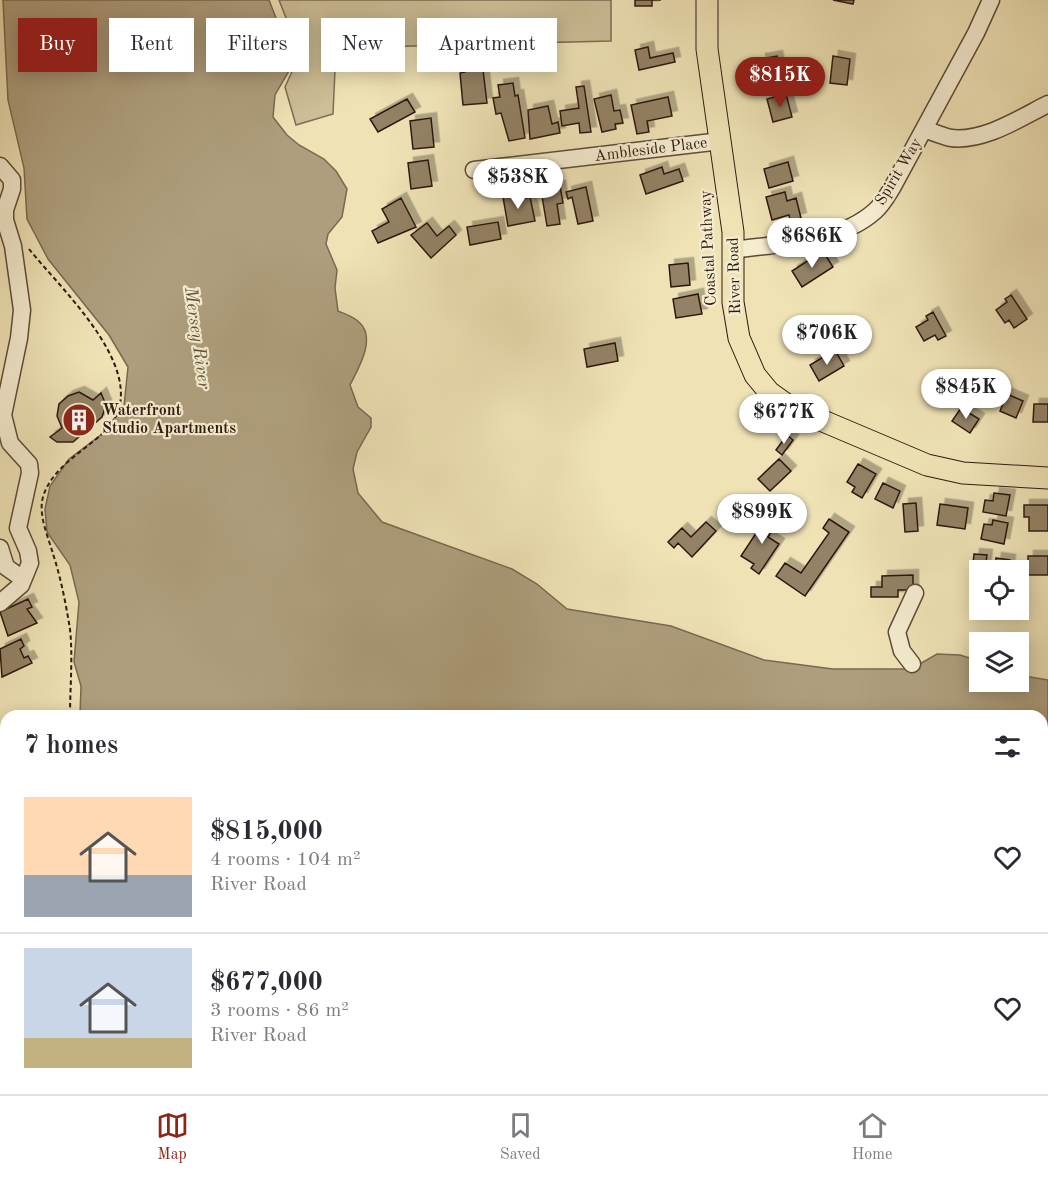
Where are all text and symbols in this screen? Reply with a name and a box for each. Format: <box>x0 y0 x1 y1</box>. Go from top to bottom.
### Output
chip: Buy <box>18 18 97 72</box>
chip: Rent <box>109 18 194 72</box>
chip: Filters <box>206 18 309 72</box>
chip: New <box>321 18 405 72</box>
chip: Apartment <box>417 18 557 72</box>
pin: $815K <box>738 57 822 108</box>
text: $815K <box>749 66 811 86</box>
street label: Ambleside Place <box>594 135 708 165</box>
street label: Spirit Way <box>873 135 926 208</box>
pin: $538K <box>476 159 560 210</box>
text: $538K <box>487 168 549 188</box>
street label: Coastal Pathway <box>698 189 720 306</box>
pin: $686K <box>770 218 854 269</box>
text: $686K <box>781 227 843 247</box>
street label: River Road <box>726 237 744 315</box>
water label: Mersey River <box>181 285 213 391</box>
pin: $706K <box>785 315 869 366</box>
text: $706K <box>796 324 858 344</box>
pin: $845K <box>924 369 1008 420</box>
text: $845K <box>935 378 997 398</box>
pin: $677K <box>742 394 826 445</box>
building icon: Waterfront Studio Apartments <box>61 402 97 438</box>
place label: Waterfront Studio Apartments <box>102 403 236 437</box>
text: $677K <box>753 403 815 423</box>
pin: $899K <box>720 494 804 545</box>
text: $899K <box>731 503 793 523</box>
map controls <box>969 560 1029 692</box>
button: locate <box>969 560 1029 620</box>
button: layers <box>969 632 1029 692</box>
icon: filters <box>991 730 1024 763</box>
text: 7 homes <box>24 733 118 759</box>
text: $815,000 <box>210 819 323 845</box>
icon: home <box>72 821 144 893</box>
icon: heart <box>991 841 1024 874</box>
text: 4 rooms · 104 m² <box>210 850 360 870</box>
text: River Road <box>210 875 307 895</box>
text: $677,000 <box>210 970 323 996</box>
icon: home <box>72 972 144 1044</box>
icon: heart <box>991 992 1024 1025</box>
text: 3 rooms · 86 m² <box>210 1001 349 1021</box>
text: River Road <box>210 1026 307 1046</box>
tab: Map <box>156 1109 189 1165</box>
tab: Saved <box>500 1109 541 1165</box>
tab: Home <box>852 1109 892 1165</box>

